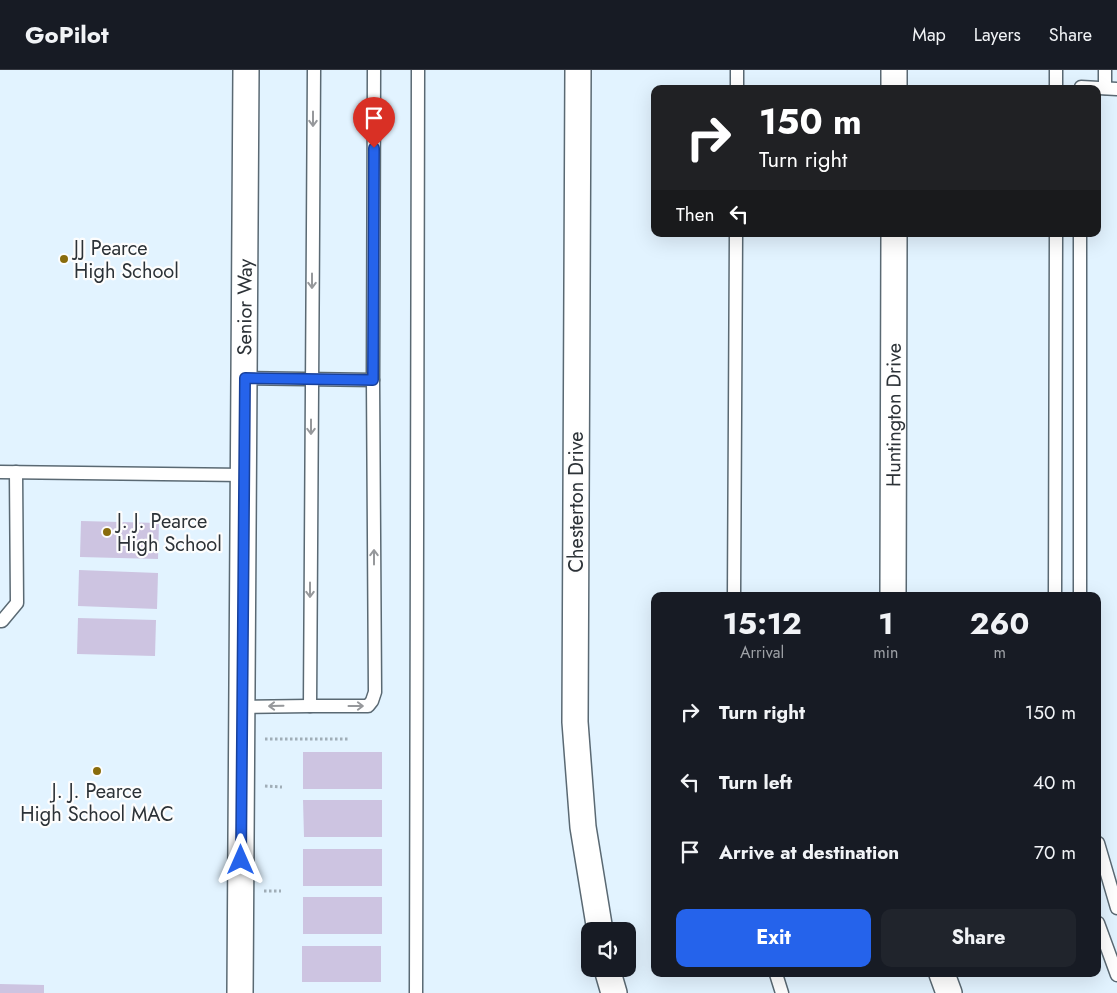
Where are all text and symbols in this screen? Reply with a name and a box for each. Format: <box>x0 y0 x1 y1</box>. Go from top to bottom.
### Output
text: GoPilot <box>25 17 109 52</box>
text: Map <box>912 22 946 48</box>
text: Layers <box>974 22 1021 48</box>
text: Share <box>1049 22 1092 48</box>
pin <box>353 97 395 148</box>
text: 150 m <box>759 97 862 147</box>
icon: arrive <box>360 104 388 132</box>
icon: right <box>676 105 741 170</box>
one-way arrow <box>308 110 318 126</box>
text: Turn right <box>759 143 847 175</box>
icon: left <box>725 200 753 228</box>
text: Then <box>676 201 715 228</box>
place label: JJ Pearce High School <box>71 234 179 286</box>
marker: JJ Pearce High School <box>58 253 70 265</box>
street label: Senior Way <box>230 258 260 356</box>
one-way arrow <box>307 272 317 289</box>
street label: Huntington Drive <box>879 343 909 487</box>
one-way arrow <box>306 419 316 435</box>
street label: Chesterton Drive <box>562 431 591 573</box>
place label: J. J. Pearce High School <box>114 507 222 559</box>
marker: J. J. Pearce High School <box>101 526 113 538</box>
one-way arrow <box>369 550 379 566</box>
one-way arrow <box>305 582 315 598</box>
text: 15:12 <box>723 602 802 645</box>
text: 1 <box>878 602 893 645</box>
text: 260 <box>970 602 1029 645</box>
text: Arrival <box>740 641 784 664</box>
text: min <box>873 641 898 664</box>
text: m <box>993 641 1006 664</box>
icon: right <box>676 698 704 726</box>
text: Turn right <box>719 699 805 726</box>
text: 150 m <box>1025 699 1076 726</box>
one-way arrow <box>348 701 364 711</box>
one-way arrow <box>268 702 284 711</box>
marker: J. J. Pearce High School MAC <box>91 765 103 777</box>
icon: left <box>676 768 704 796</box>
text: Turn left <box>719 769 792 796</box>
text: 40 m <box>1033 769 1076 796</box>
place label: J. J. Pearce High School MAC <box>20 777 174 829</box>
position arrow <box>214 833 266 885</box>
icon: arrive <box>676 838 704 866</box>
text: Arrive at destination <box>719 839 899 866</box>
text: 70 m <box>1034 839 1076 866</box>
button: Exit <box>676 909 871 967</box>
button: Share <box>881 909 1076 967</box>
map controls <box>581 922 636 977</box>
button: sound <box>581 922 636 977</box>

